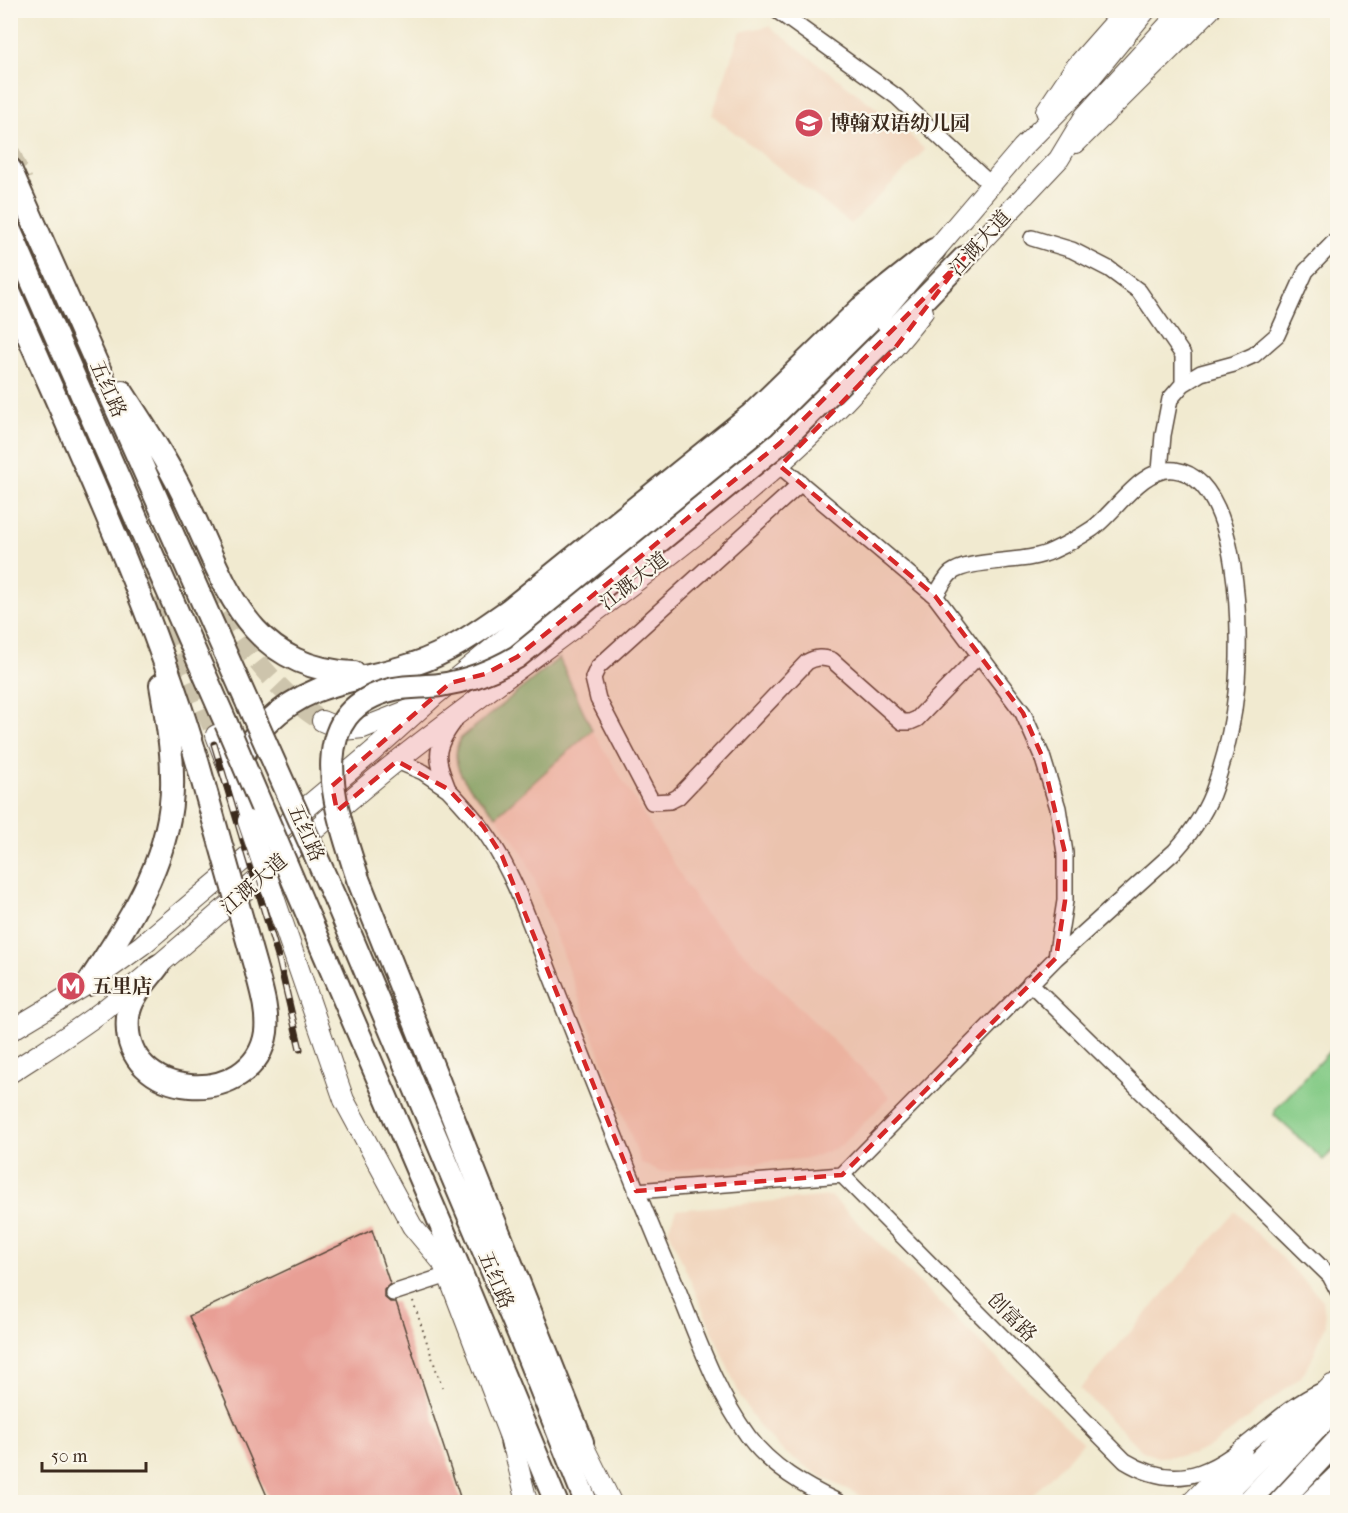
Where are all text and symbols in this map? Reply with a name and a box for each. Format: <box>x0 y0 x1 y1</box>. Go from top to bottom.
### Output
school or university icon: 博翰双语幼儿园 <box>793 107 825 139</box>
place label: 博翰双语幼儿园 <box>830 112 970 135</box>
street label: 江溉大道 <box>945 206 1015 280</box>
street label: 五红路 <box>85 357 131 421</box>
street label: 江溉大道 <box>595 547 673 615</box>
street label: 五红路 <box>283 801 329 865</box>
street label: 江溉大道 <box>216 849 292 919</box>
metro station icon: 五里店 <box>55 970 87 1002</box>
place label: 五里店 <box>92 975 152 998</box>
street label: 五红路 <box>474 1248 518 1312</box>
street label: 创富路 <box>983 1288 1041 1346</box>
scale bar <box>42 1435 146 1473</box>
text: 50 m <box>51 1446 88 1467</box>

